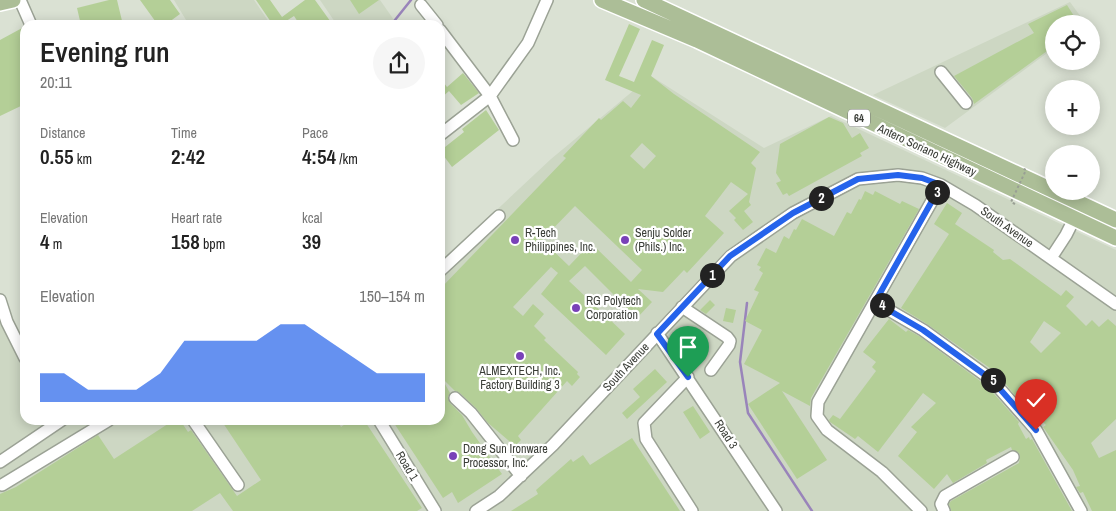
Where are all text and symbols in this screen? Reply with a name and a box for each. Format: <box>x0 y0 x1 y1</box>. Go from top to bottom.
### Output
map controls <box>1045 15 1100 200</box>
button: locate <box>1045 15 1100 70</box>
text: Evening run <box>40 33 170 71</box>
button: share <box>373 37 425 89</box>
text: 20:11 <box>40 71 72 93</box>
button: + <box>1045 80 1100 135</box>
road number: 64 <box>848 110 870 126</box>
street label: Antero Soriano Highway <box>874 120 979 180</box>
text: Distance <box>40 124 85 142</box>
text: Time <box>171 124 197 142</box>
text: Pace <box>302 124 328 142</box>
text: 0.55 <box>40 142 74 171</box>
text: 2:42 <box>171 142 205 171</box>
text: 4:54 <box>302 142 336 171</box>
button: − <box>1045 145 1100 200</box>
text: km <box>74 150 92 168</box>
text: /km <box>336 150 358 168</box>
pin: 3 <box>924 180 950 204</box>
text: 3 <box>934 183 941 201</box>
pin: 2 <box>808 186 834 210</box>
text: 2 <box>818 189 825 207</box>
street label: South Avenue <box>977 203 1037 251</box>
text: Elevation <box>40 209 88 227</box>
text: Heart rate <box>171 209 222 227</box>
text: kcal <box>302 209 322 227</box>
place label: R-Tech Philippines, Inc. <box>525 225 596 255</box>
place label: Senju Solder (Phils.) Inc. <box>635 225 692 255</box>
text: 4 <box>40 227 50 256</box>
text: 158 <box>171 227 200 256</box>
text: 39 <box>302 227 321 256</box>
marker: R-Tech Philippines, Inc. <box>509 234 521 246</box>
marker: Senju Solder (Phils.) Inc. <box>619 234 631 246</box>
text: m <box>50 235 62 253</box>
text: bpm <box>200 235 225 253</box>
pin: 1 <box>700 262 724 288</box>
text: 1 <box>709 266 716 284</box>
text: Elevation <box>40 285 95 307</box>
text: 150–154 m <box>359 285 425 307</box>
pin: 4 <box>870 292 894 318</box>
place label: RG Polytech Corporation <box>586 293 641 323</box>
text: 4 <box>879 296 886 314</box>
marker: RG Polytech Corporation <box>570 302 582 314</box>
pin <box>667 326 709 377</box>
icon: arrive <box>674 333 702 361</box>
street label: South Avenue <box>599 339 653 395</box>
marker: ALMEXTECH, Inc. Factory Building 3 <box>514 350 526 362</box>
place label: ALMEXTECH, Inc. Factory Building 3 <box>478 363 561 393</box>
pin: 5 <box>980 368 1006 392</box>
text: 5 <box>990 371 997 389</box>
pin <box>1015 379 1057 430</box>
icon: check <box>1022 386 1050 414</box>
street label: Road 3 <box>711 416 741 452</box>
place label: Dong Sun Ironware Processor, Inc. <box>463 441 548 471</box>
street label: Road 1 <box>392 448 422 484</box>
marker: Dong Sun Ironware Processor, Inc. <box>447 450 459 462</box>

